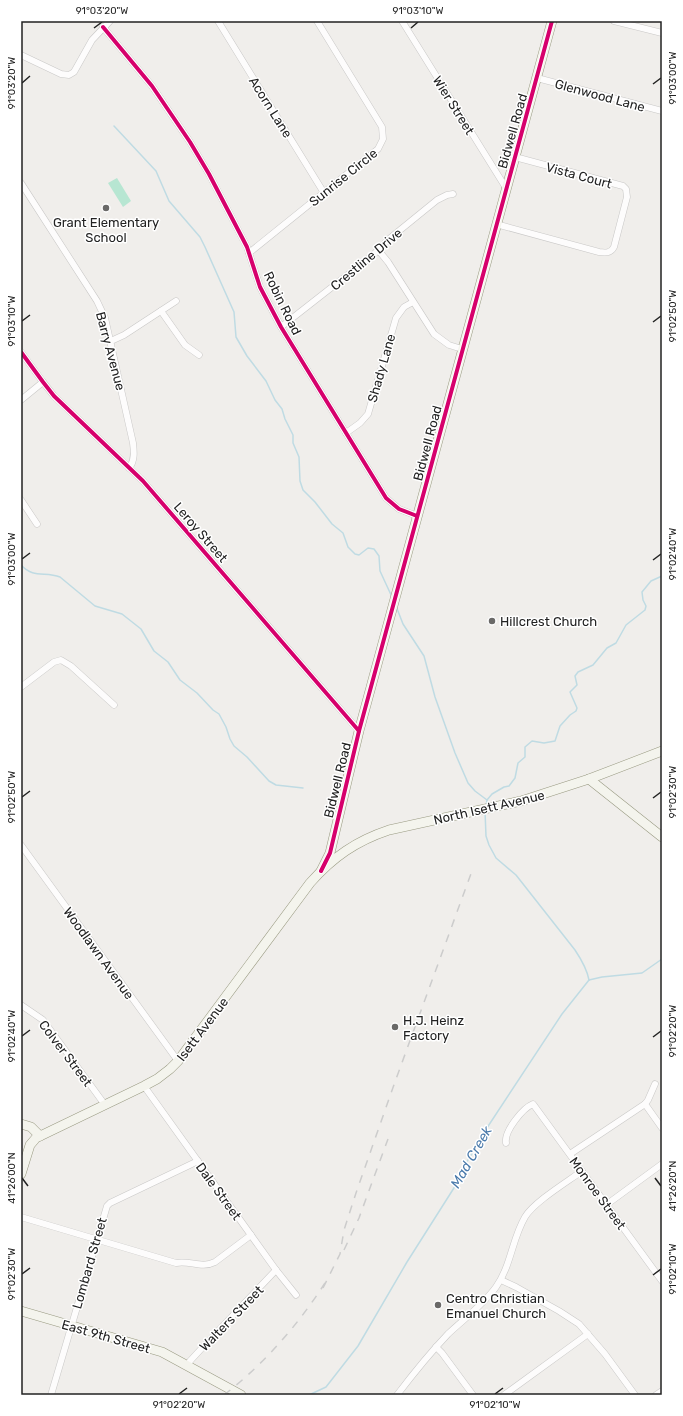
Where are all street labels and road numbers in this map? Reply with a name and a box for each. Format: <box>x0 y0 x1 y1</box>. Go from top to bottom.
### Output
street label: Wier Street <box>430 73 477 137</box>
street label: Acorn Lane <box>246 74 295 140</box>
street label: Glenwood Lane <box>553 76 647 115</box>
street label: Bidwell Road <box>495 92 530 170</box>
street label: Sunrise Circle <box>306 145 380 209</box>
street label: Vista Court <box>544 159 613 191</box>
street label: Crestline Drive <box>328 225 405 294</box>
street label: Robin Road <box>261 269 304 337</box>
street label: Barry Avenue <box>93 310 128 392</box>
street label: Shady Lane <box>365 332 398 404</box>
street label: Bidwell Road <box>410 404 445 482</box>
street label: Leroy Street <box>171 499 231 565</box>
street label: Bidwell Road <box>321 741 354 819</box>
street label: North Isett Avenue <box>432 787 546 828</box>
street label: Woodlawn Avenue <box>60 904 137 1002</box>
street label: Isett Avenue <box>174 994 231 1064</box>
street label: Colver Street <box>36 1017 95 1089</box>
street label: Monroe Street <box>566 1154 629 1232</box>
street label: Dale Street <box>193 1160 244 1223</box>
street label: Lombard Street <box>69 1216 110 1311</box>
street label: Walters Street <box>196 1283 266 1354</box>
street label: East 9th Street <box>60 1317 152 1356</box>

